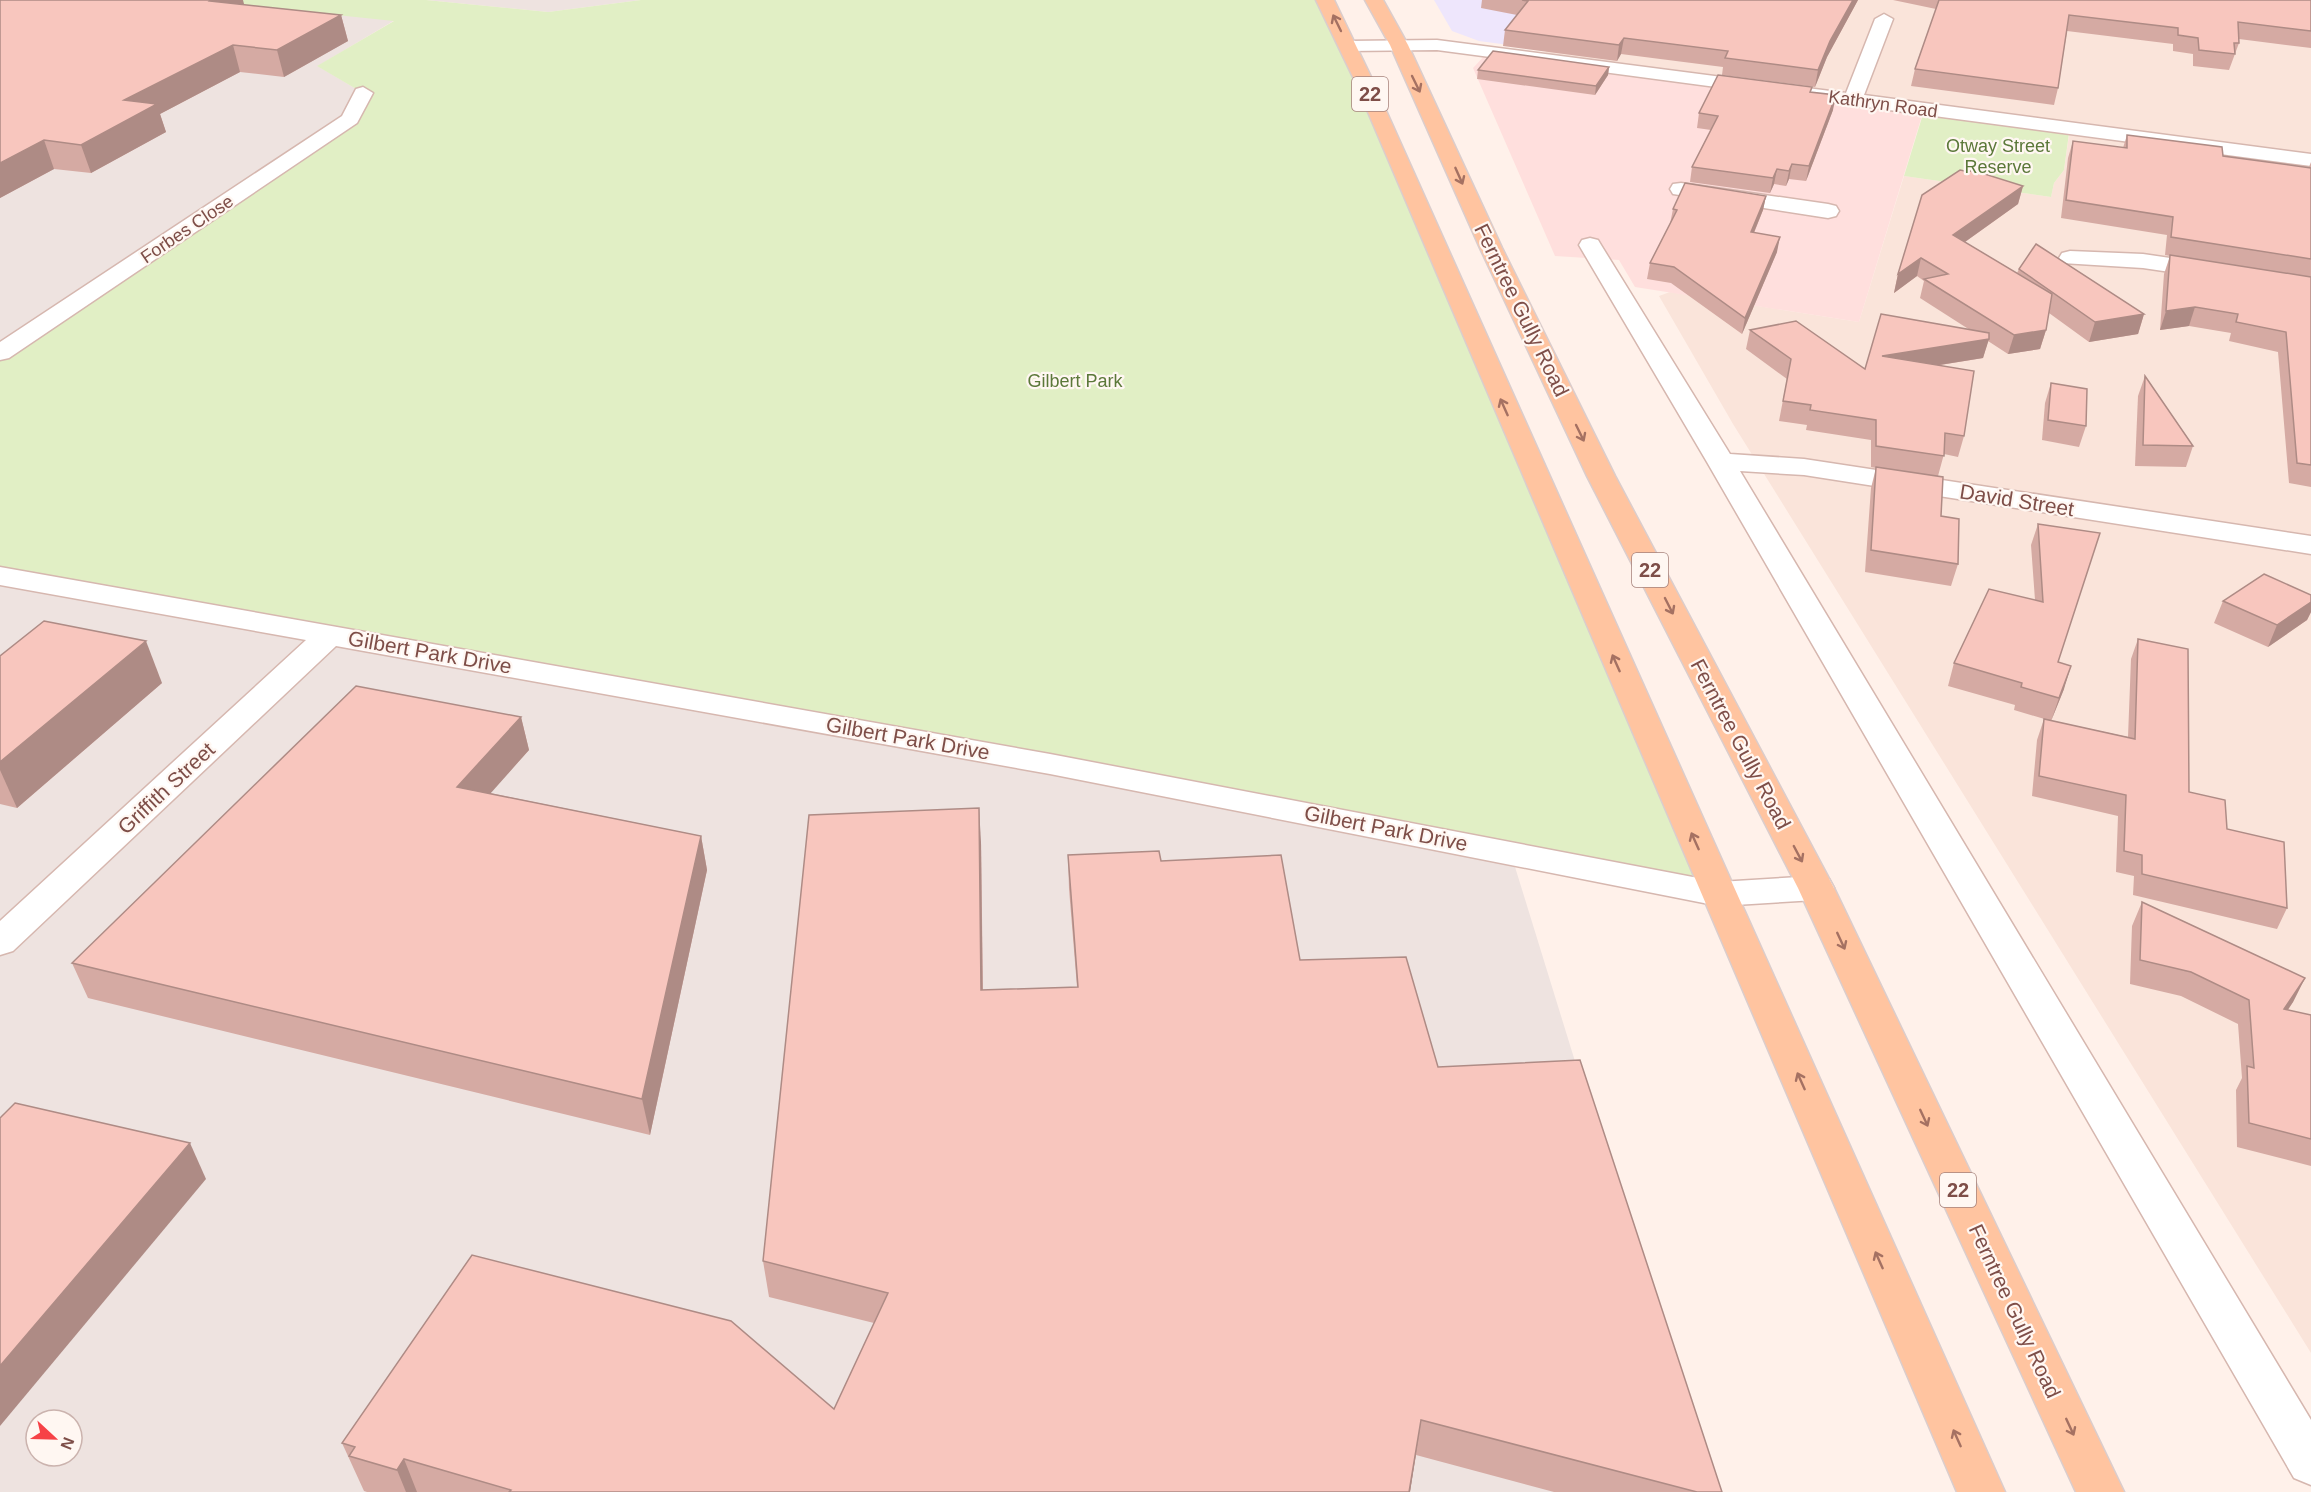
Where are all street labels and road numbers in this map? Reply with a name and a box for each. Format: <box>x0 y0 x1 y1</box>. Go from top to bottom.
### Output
road number: 22 <box>1352 77 1388 111</box>
street label: Kathryn Road <box>1827 86 1939 122</box>
street label: Forbes Close <box>137 191 237 267</box>
street label: Ferntree Gully Road <box>1470 220 1574 400</box>
street label: David Street <box>1958 480 2076 520</box>
road number: 22 <box>1632 553 1668 587</box>
street label: Gilbert Park Drive <box>346 626 514 678</box>
street label: Ferntree Gully Road <box>1686 655 1796 833</box>
street label: Gilbert Park Drive <box>824 712 992 764</box>
street label: Griffith Street <box>113 737 219 838</box>
street label: Gilbert Park Drive <box>1302 801 1470 855</box>
road number: 22 <box>1940 1173 1976 1207</box>
street label: Ferntree Gully Road <box>1965 1220 2065 1402</box>

